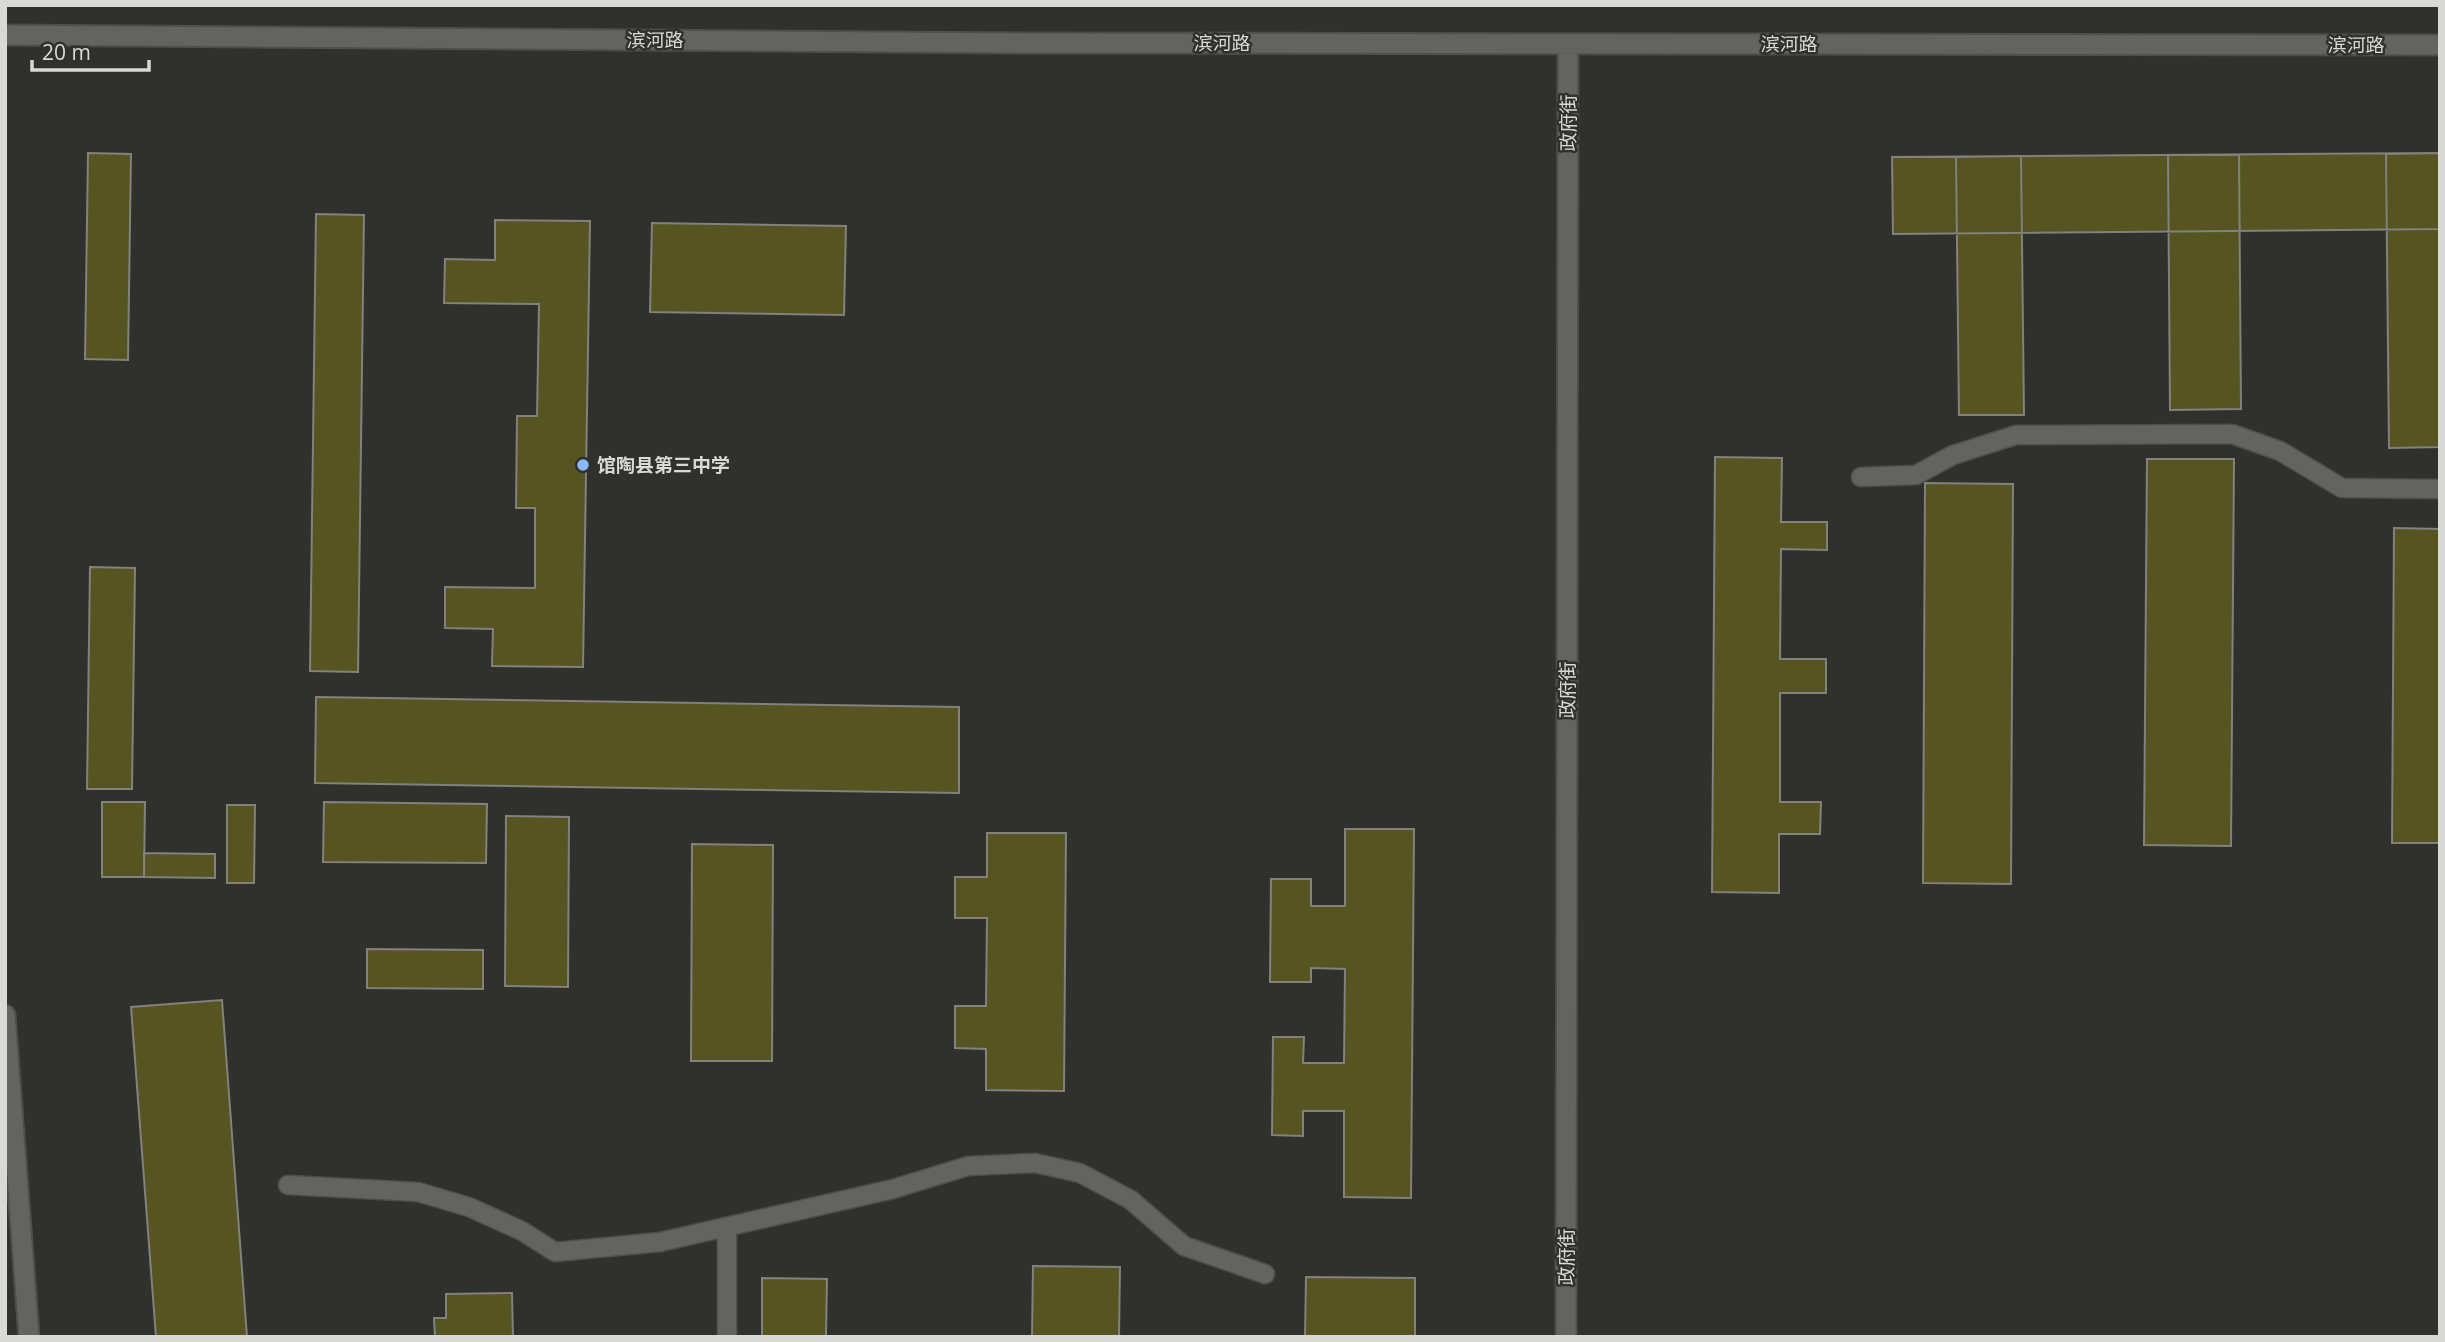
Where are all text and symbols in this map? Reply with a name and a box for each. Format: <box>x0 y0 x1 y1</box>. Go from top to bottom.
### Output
street label: 滨河路 <box>626 27 684 53</box>
scale bar <box>32 28 149 72</box>
street label: 滨河路 <box>1193 30 1251 56</box>
street label: 滨河路 <box>1760 31 1818 57</box>
street label: 滨河路 <box>2327 32 2385 58</box>
text: 20 m <box>42 38 91 66</box>
street label: 政府街 <box>1555 94 1581 152</box>
place label: 馆陶县第三中学 <box>597 452 730 478</box>
marker: 馆陶县第三中学 <box>575 457 591 473</box>
street label: 政府街 <box>1554 661 1580 719</box>
street label: 政府街 <box>1553 1228 1579 1286</box>

